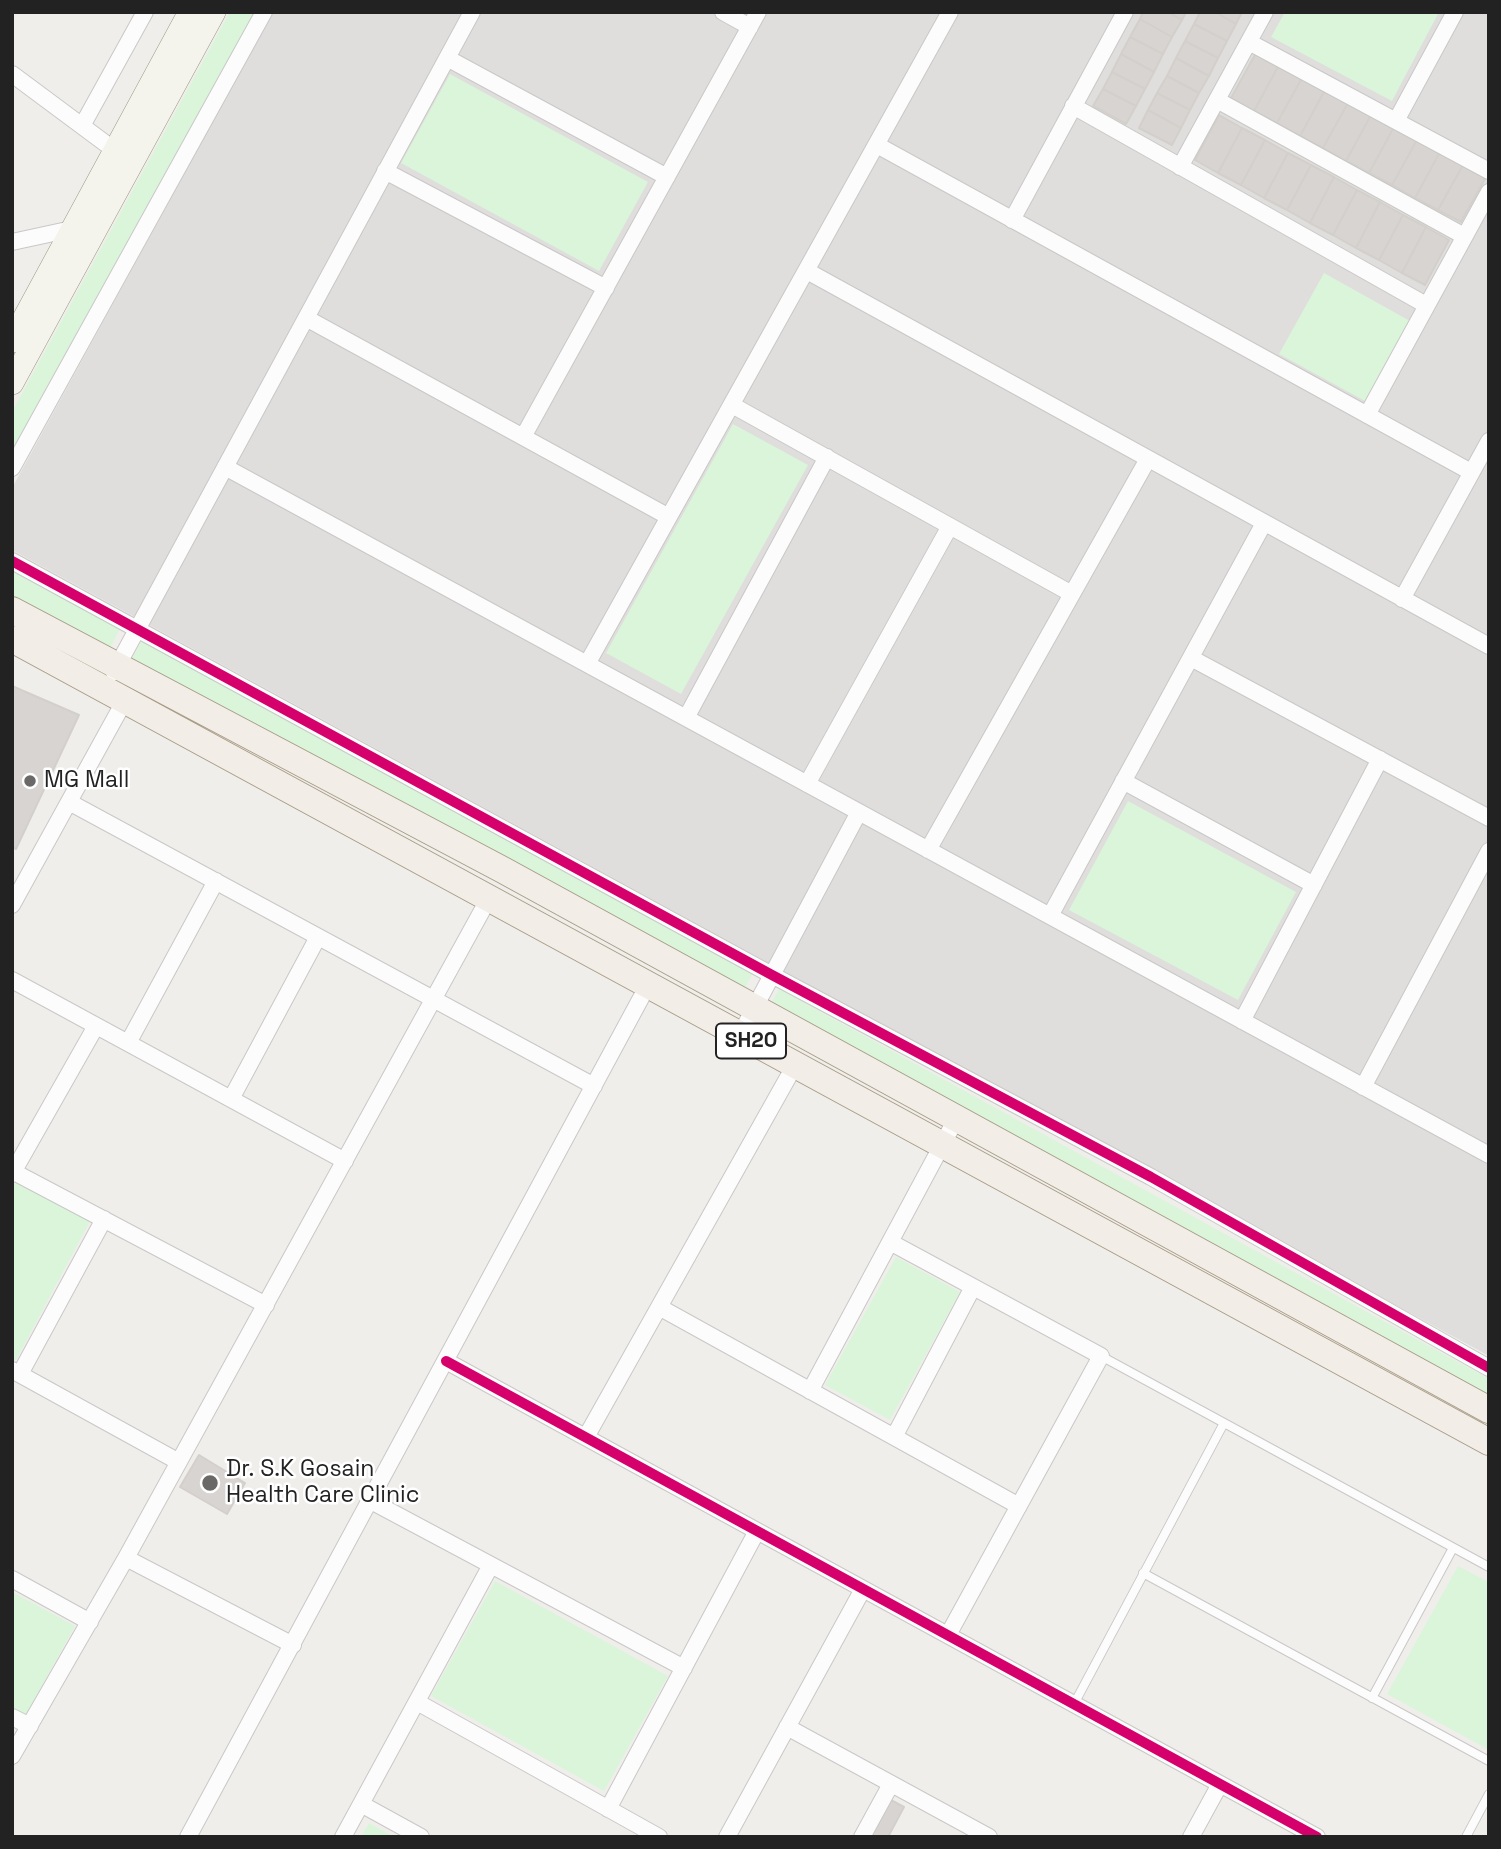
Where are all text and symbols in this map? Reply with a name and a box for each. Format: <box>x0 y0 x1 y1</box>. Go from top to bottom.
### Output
place label: MG Mall <box>44 767 129 795</box>
marker: MG Mall <box>22 773 38 789</box>
road number: SH20 <box>716 1024 786 1058</box>
place label: Dr. S.K Gosain Health Care Clinic <box>226 1456 419 1510</box>
marker: Dr. S.K Gosain Health Care Clinic <box>200 1473 220 1493</box>

